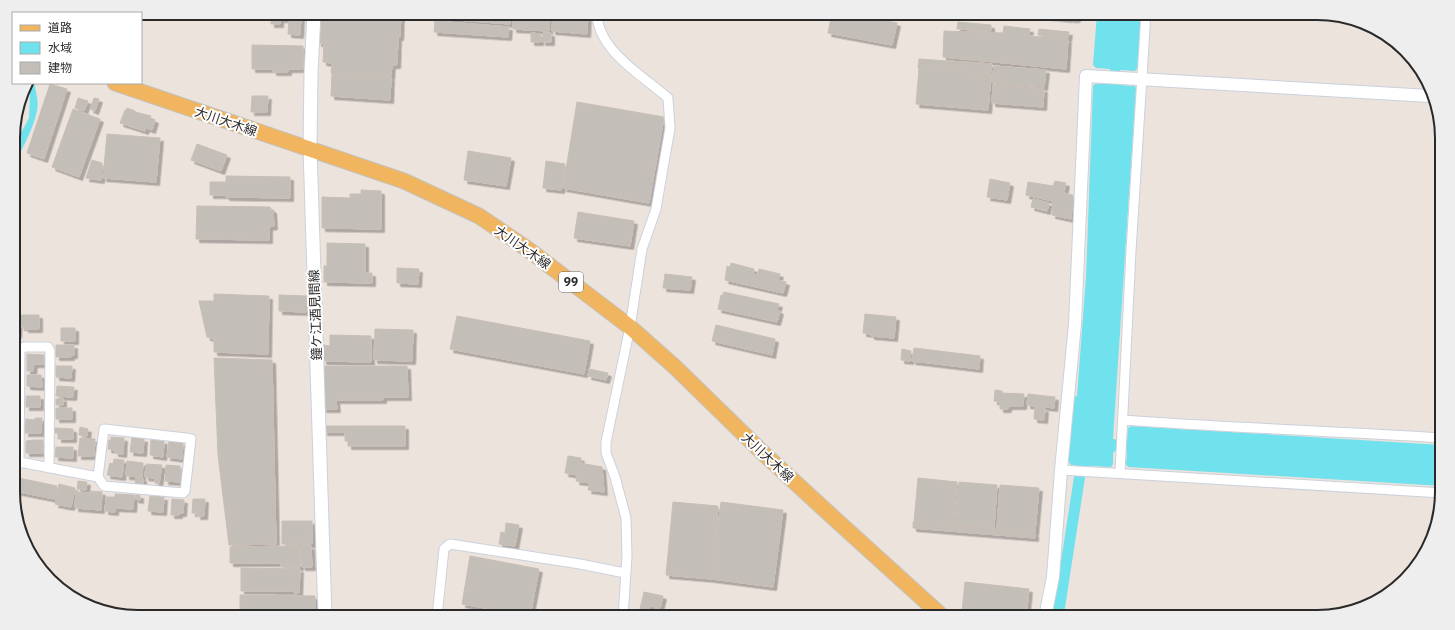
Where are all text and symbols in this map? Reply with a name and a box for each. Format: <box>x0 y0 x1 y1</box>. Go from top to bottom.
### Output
legend <box>12 12 142 84</box>
text: 道路 <box>48 20 72 35</box>
text: 水域 <box>48 40 72 55</box>
text: 建物 <box>48 60 72 75</box>
street label: 大川大木線 <box>192 103 259 140</box>
street label: 大川大木線 <box>491 222 554 273</box>
street label: 鐘ケ江酒見間線 <box>305 269 326 361</box>
road number: 99 <box>559 272 583 292</box>
street label: 大川大木線 <box>738 429 797 486</box>

